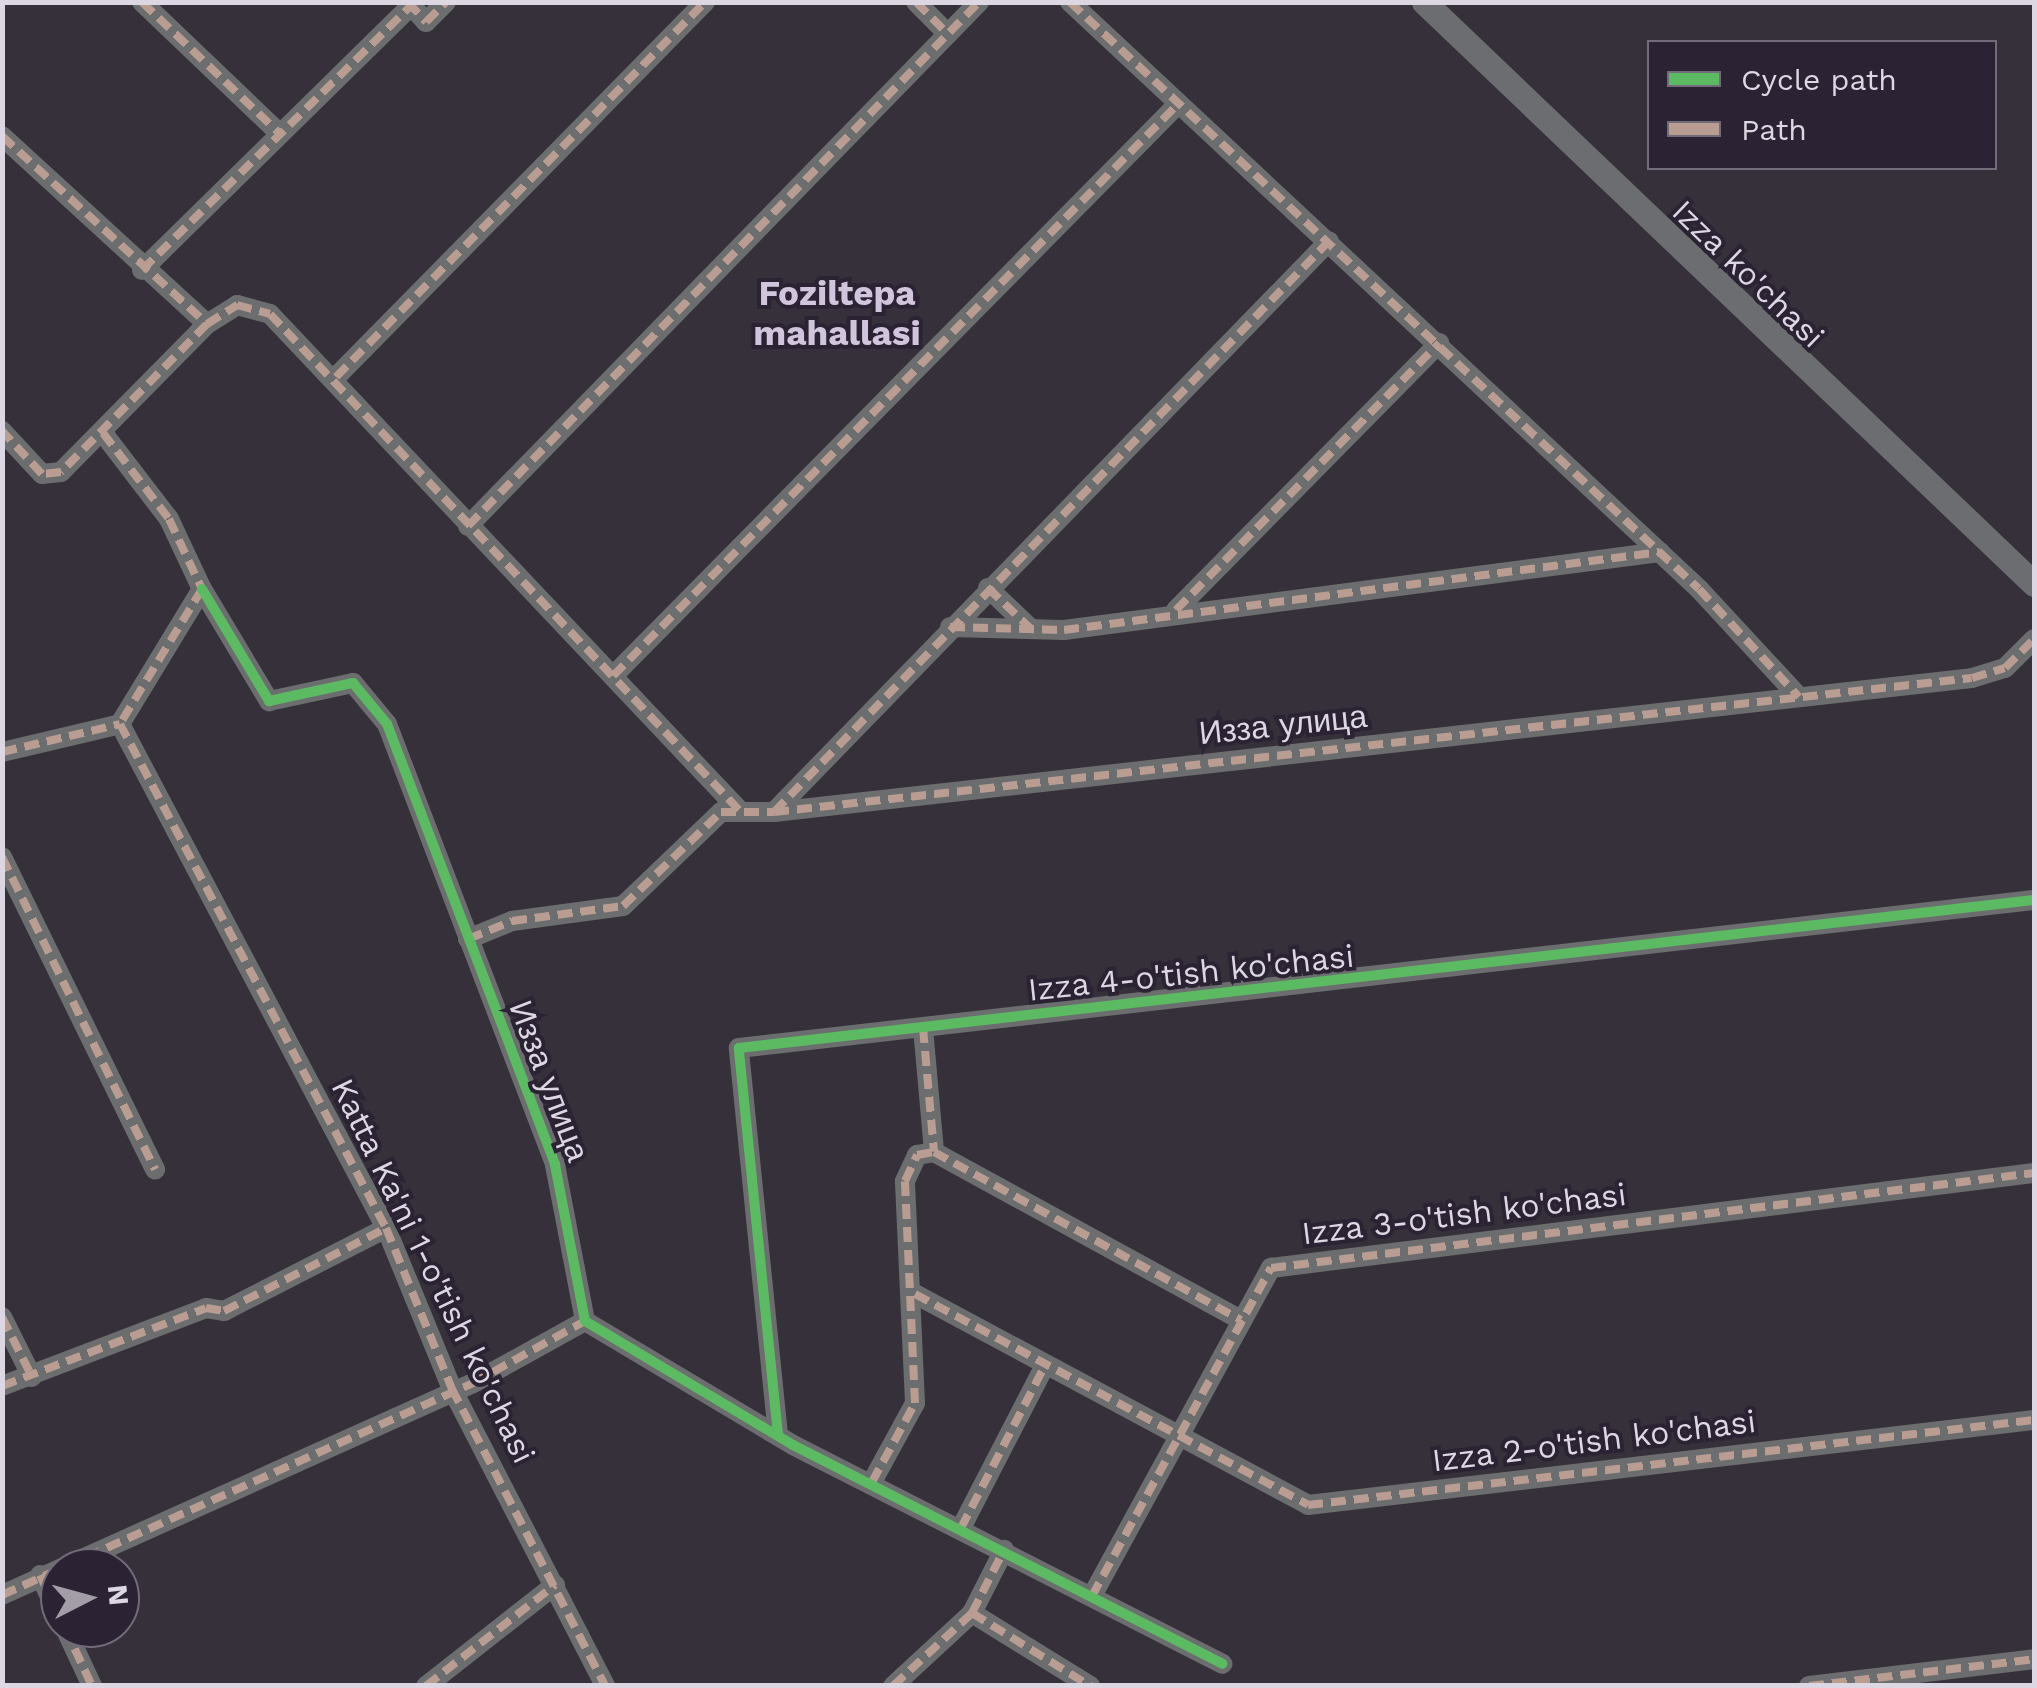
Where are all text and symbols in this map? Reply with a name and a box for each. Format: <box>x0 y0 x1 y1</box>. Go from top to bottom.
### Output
legend <box>1647 40 1997 170</box>
text: Cycle path <box>1741 62 1897 97</box>
text: Path <box>1741 112 1807 147</box>
street label: Izza ko'chasi <box>1664 192 1832 356</box>
district label: Foziltepa mahallasi <box>753 272 921 354</box>
street label: Изза улица <box>1197 697 1369 753</box>
street label: Izza 4-o'tish ko'chasi <box>1026 937 1356 1009</box>
street label: Изза улица <box>501 995 597 1167</box>
street label: Katta Ka'ni 1-o'tish ko'chasi <box>323 1072 543 1470</box>
street label: Izza 3-o'tish ko'chasi <box>1299 1175 1629 1253</box>
street label: Izza 2-o'tish ko'chasi <box>1430 1402 1758 1480</box>
north arrow <box>40 1548 140 1648</box>
text: N <box>101 1583 136 1607</box>

